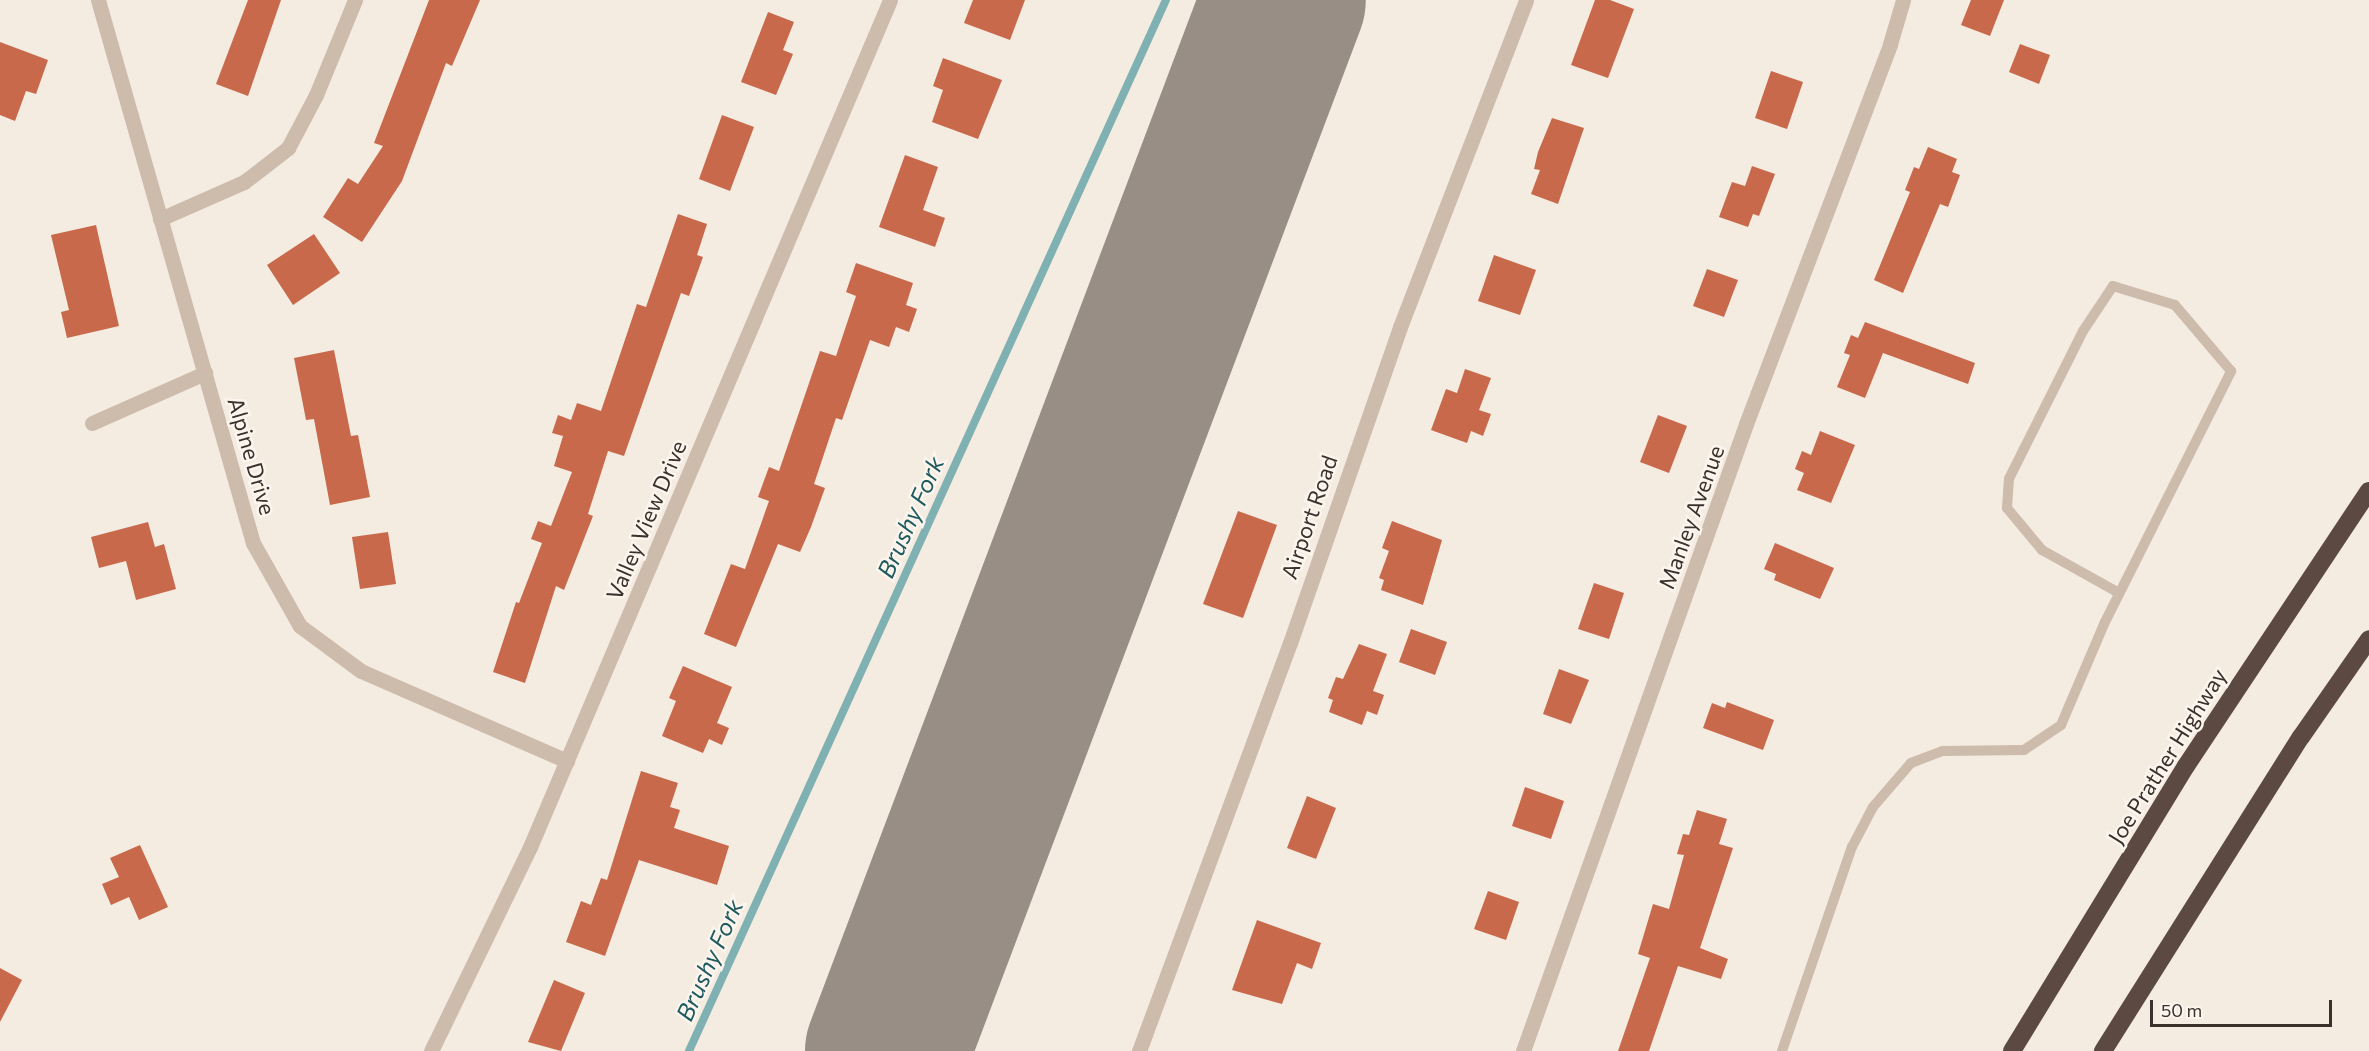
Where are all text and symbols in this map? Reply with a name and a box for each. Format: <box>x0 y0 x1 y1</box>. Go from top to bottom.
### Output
street label: Alpine Drive <box>223 394 281 518</box>
street label: Valley View Drive <box>601 436 691 604</box>
street label: Manley Avenue <box>1653 442 1729 592</box>
water label: Brushy Fork <box>870 452 950 582</box>
street label: Airport Road <box>1275 452 1343 582</box>
street label: Joe Prather Highway <box>2102 663 2232 849</box>
water label: Brushy Fork <box>669 895 749 1025</box>
scale bar <box>2153 988 2334 1026</box>
text: 50 m <box>2161 999 2202 1021</box>

